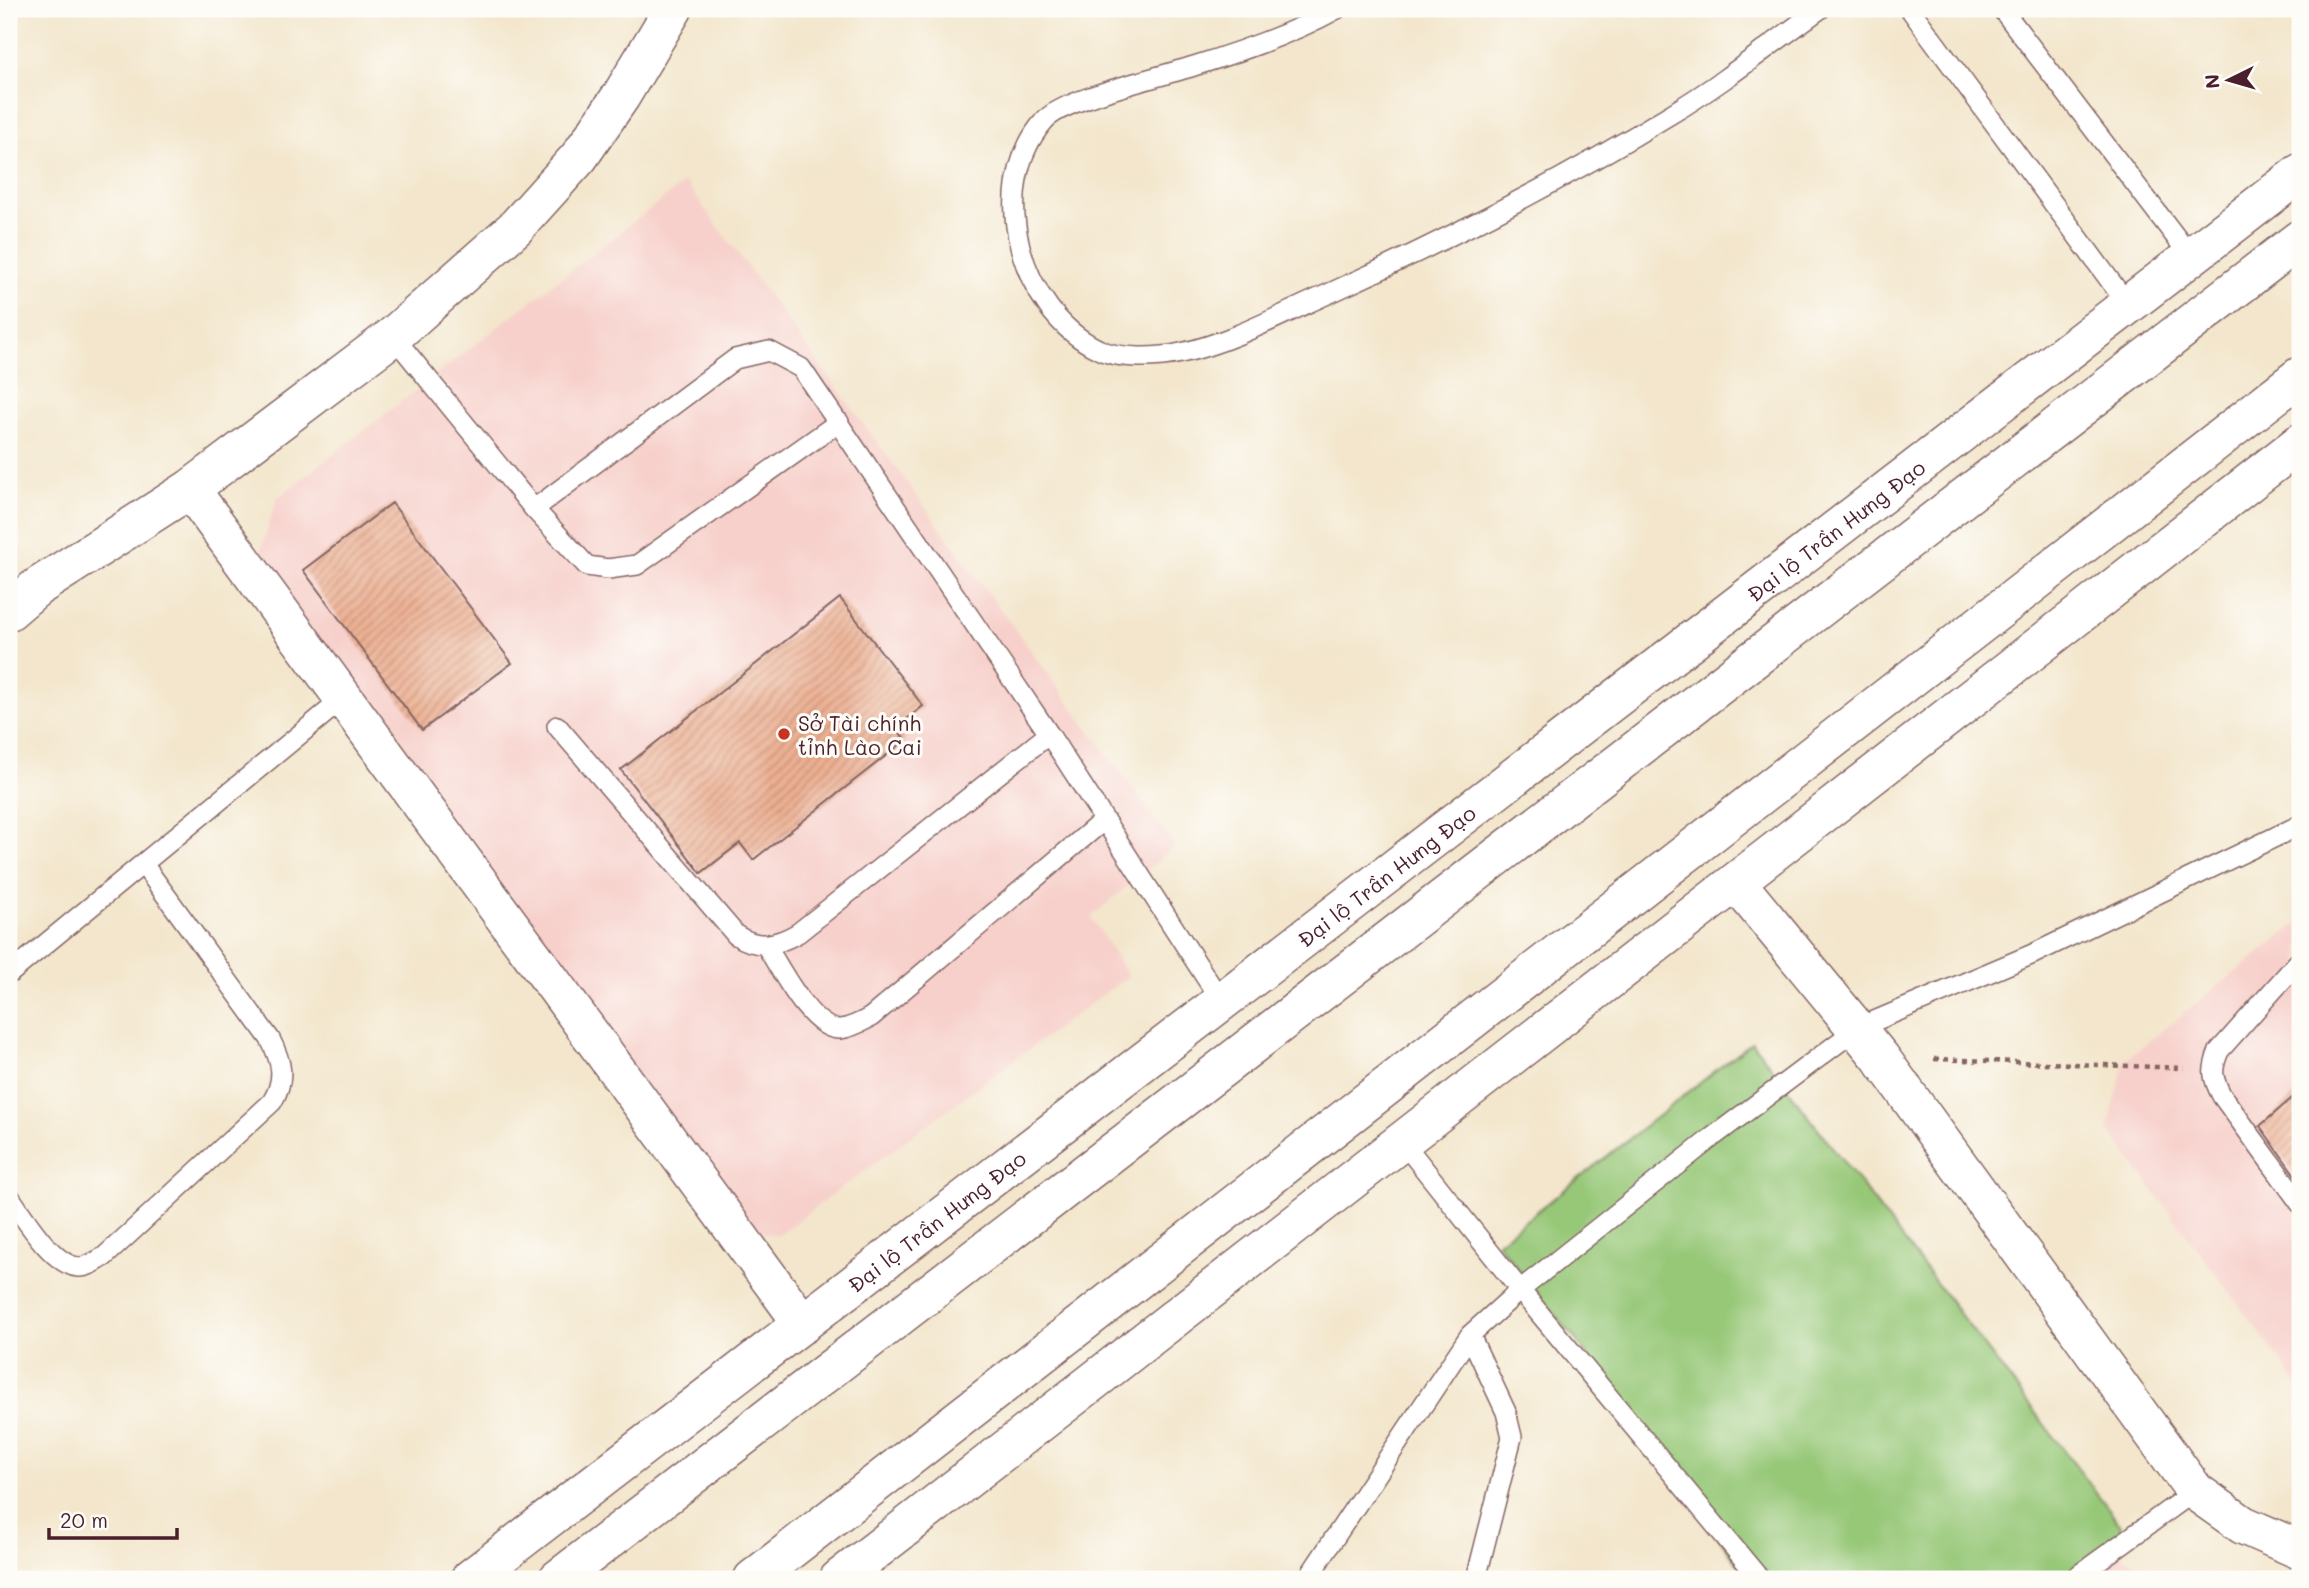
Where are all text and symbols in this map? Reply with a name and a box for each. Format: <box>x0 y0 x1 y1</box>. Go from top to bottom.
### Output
north arrow <box>2194 46 2264 116</box>
text: N <box>2198 73 2225 90</box>
street label: Đại lộ Trần Hưng Đạo <box>1741 453 1930 607</box>
place label: Sở Tài chính tỉnh Lào Cai <box>798 709 922 760</box>
marker: Sở Tài chính tỉnh Lào Cai <box>776 726 792 742</box>
street label: Đại lộ Trần Hưng Đạo <box>1291 798 1480 952</box>
street label: Đại lộ Trần Hưng Đạo <box>842 1144 1031 1298</box>
scale bar <box>49 1497 177 1541</box>
text: 20 m <box>60 1506 108 1533</box>

